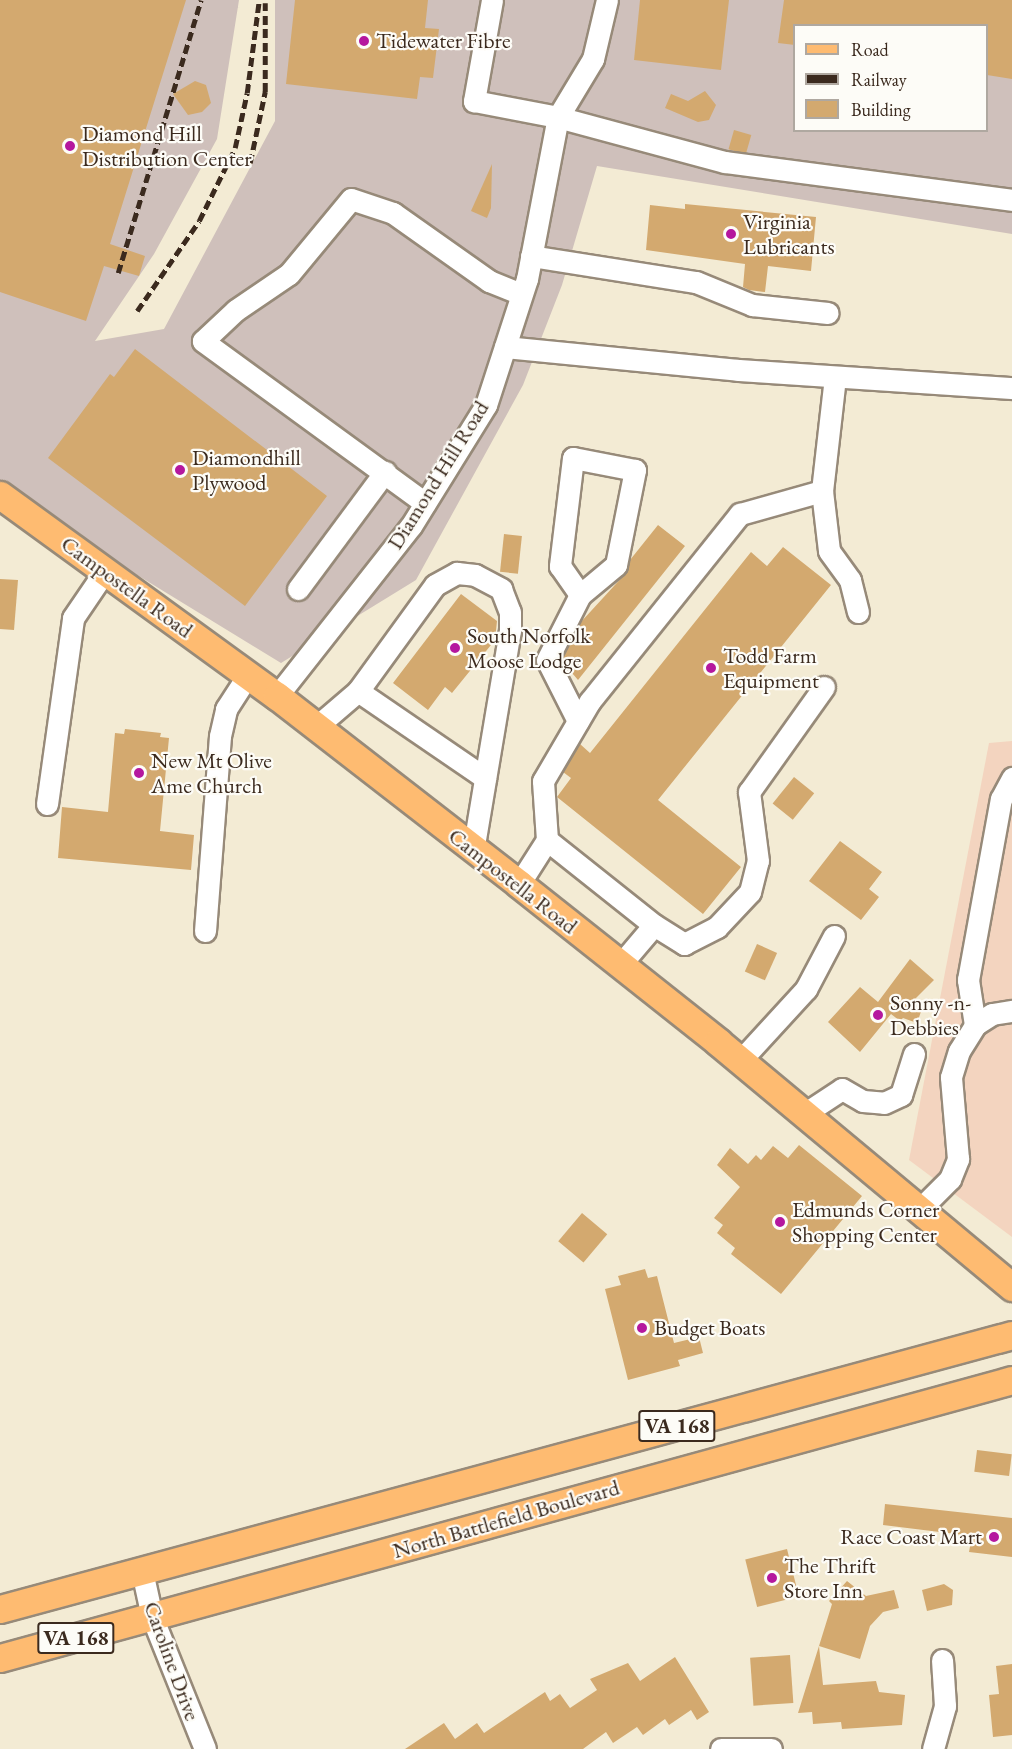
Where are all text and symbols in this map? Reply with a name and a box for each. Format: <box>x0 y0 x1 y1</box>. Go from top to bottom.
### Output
legend <box>793 24 988 132</box>
place label: Tidewater Fibre <box>376 28 511 54</box>
marker: Tidewater Fibre <box>357 34 371 48</box>
text: Road <box>851 38 889 61</box>
text: Railway <box>851 68 907 91</box>
text: Building <box>851 98 911 121</box>
place label: Diamond Hill Distribution Center <box>82 120 252 172</box>
marker: Diamond Hill Distribution Center <box>63 139 77 153</box>
place label: Virginia Lubricants <box>743 208 835 260</box>
marker: Virginia Lubricants <box>724 227 738 241</box>
street label: Diamond Hill Road <box>382 396 494 554</box>
place label: Diamondhill Plywood <box>192 444 301 496</box>
marker: Diamondhill Plywood <box>173 463 187 477</box>
street label: Campostella Road <box>56 530 198 644</box>
place label: South Norfolk Moose Lodge <box>467 622 591 674</box>
marker: South Norfolk Moose Lodge <box>448 641 462 655</box>
place label: Todd Farm Equipment <box>723 642 819 694</box>
marker: Todd Farm Equipment <box>704 661 718 675</box>
place label: New Mt Olive Ame Church <box>151 747 272 798</box>
marker: New Mt Olive Ame Church <box>132 766 146 780</box>
street label: Campostella Road <box>443 823 583 939</box>
place label: Sonny -n- Debbies <box>890 989 971 1040</box>
marker: Sonny -n- Debbies <box>871 1008 885 1022</box>
place label: Edmunds Corner Shopping Center <box>792 1196 939 1248</box>
marker: Edmunds Corner Shopping Center <box>773 1215 787 1229</box>
place label: Budget Boats <box>654 1315 765 1341</box>
marker: Budget Boats <box>635 1321 649 1335</box>
road number: VA 168 <box>638 1408 716 1444</box>
street label: North Battlefield Boulevard <box>390 1474 622 1564</box>
place label: Race Coast Mart <box>840 1524 982 1550</box>
marker: Race Coast Mart <box>987 1530 1001 1544</box>
place label: The Thrift Store Inn <box>784 1552 876 1604</box>
marker: The Thrift Store Inn <box>765 1571 779 1585</box>
street label: Caroline Drive <box>138 1598 206 1724</box>
road number: VA 168 <box>37 1620 115 1656</box>

